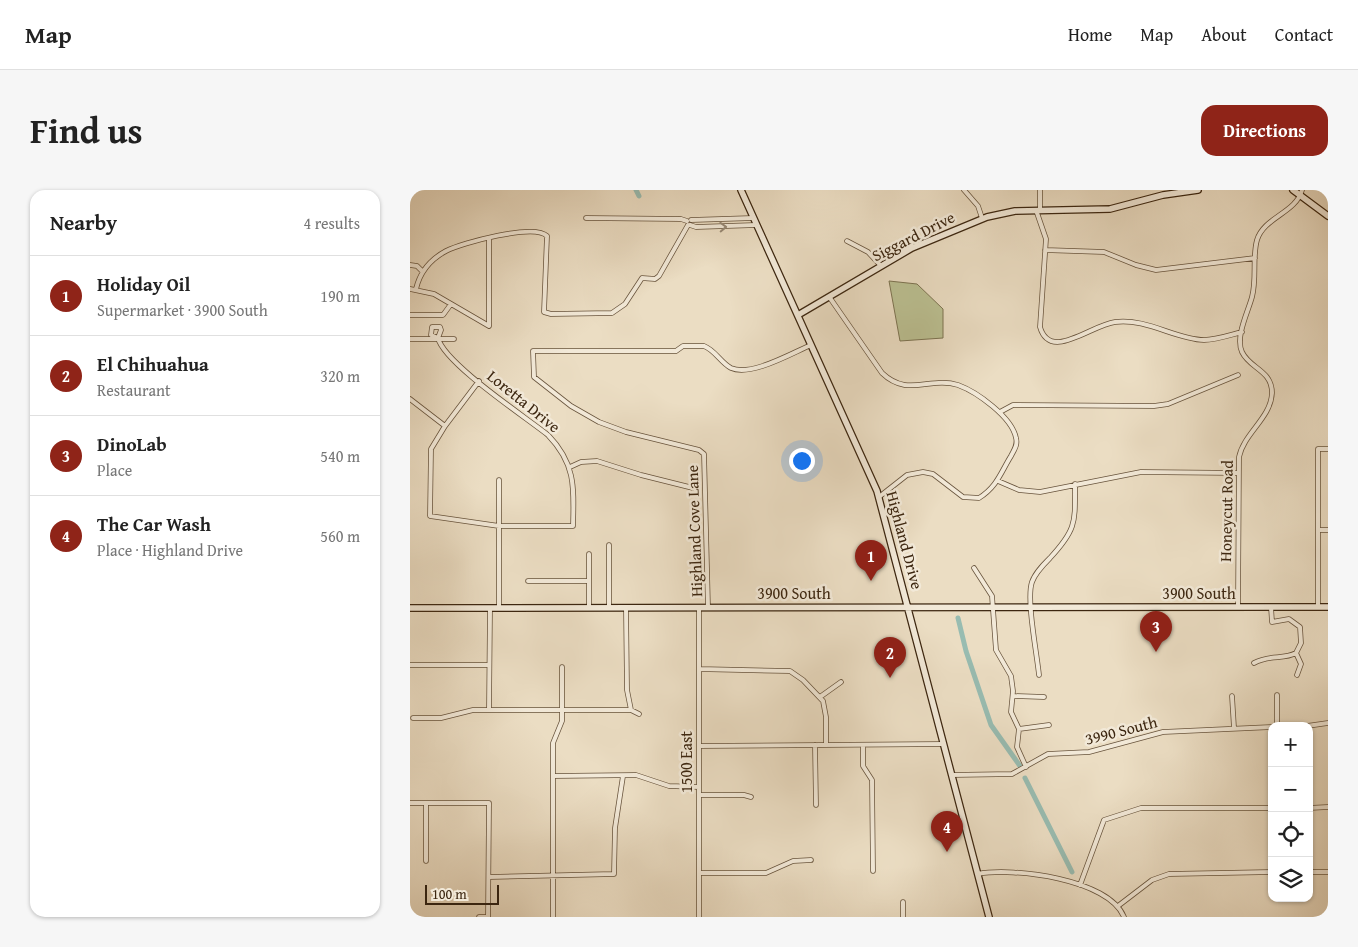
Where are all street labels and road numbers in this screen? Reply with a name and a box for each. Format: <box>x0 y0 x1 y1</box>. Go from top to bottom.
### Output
street label: Siggard Drive <box>867 205 959 267</box>
street label: Loretta Drive <box>482 364 566 438</box>
street label: Honeycut Road <box>1213 460 1239 562</box>
street label: Highland Cove Lane <box>680 465 708 597</box>
street label: Highland Drive <box>880 488 930 592</box>
street label: 3900 South <box>757 581 831 605</box>
street label: 3900 South <box>1162 581 1236 605</box>
street label: 3990 South <box>1082 709 1160 751</box>
street label: 1500 East <box>674 731 698 793</box>

